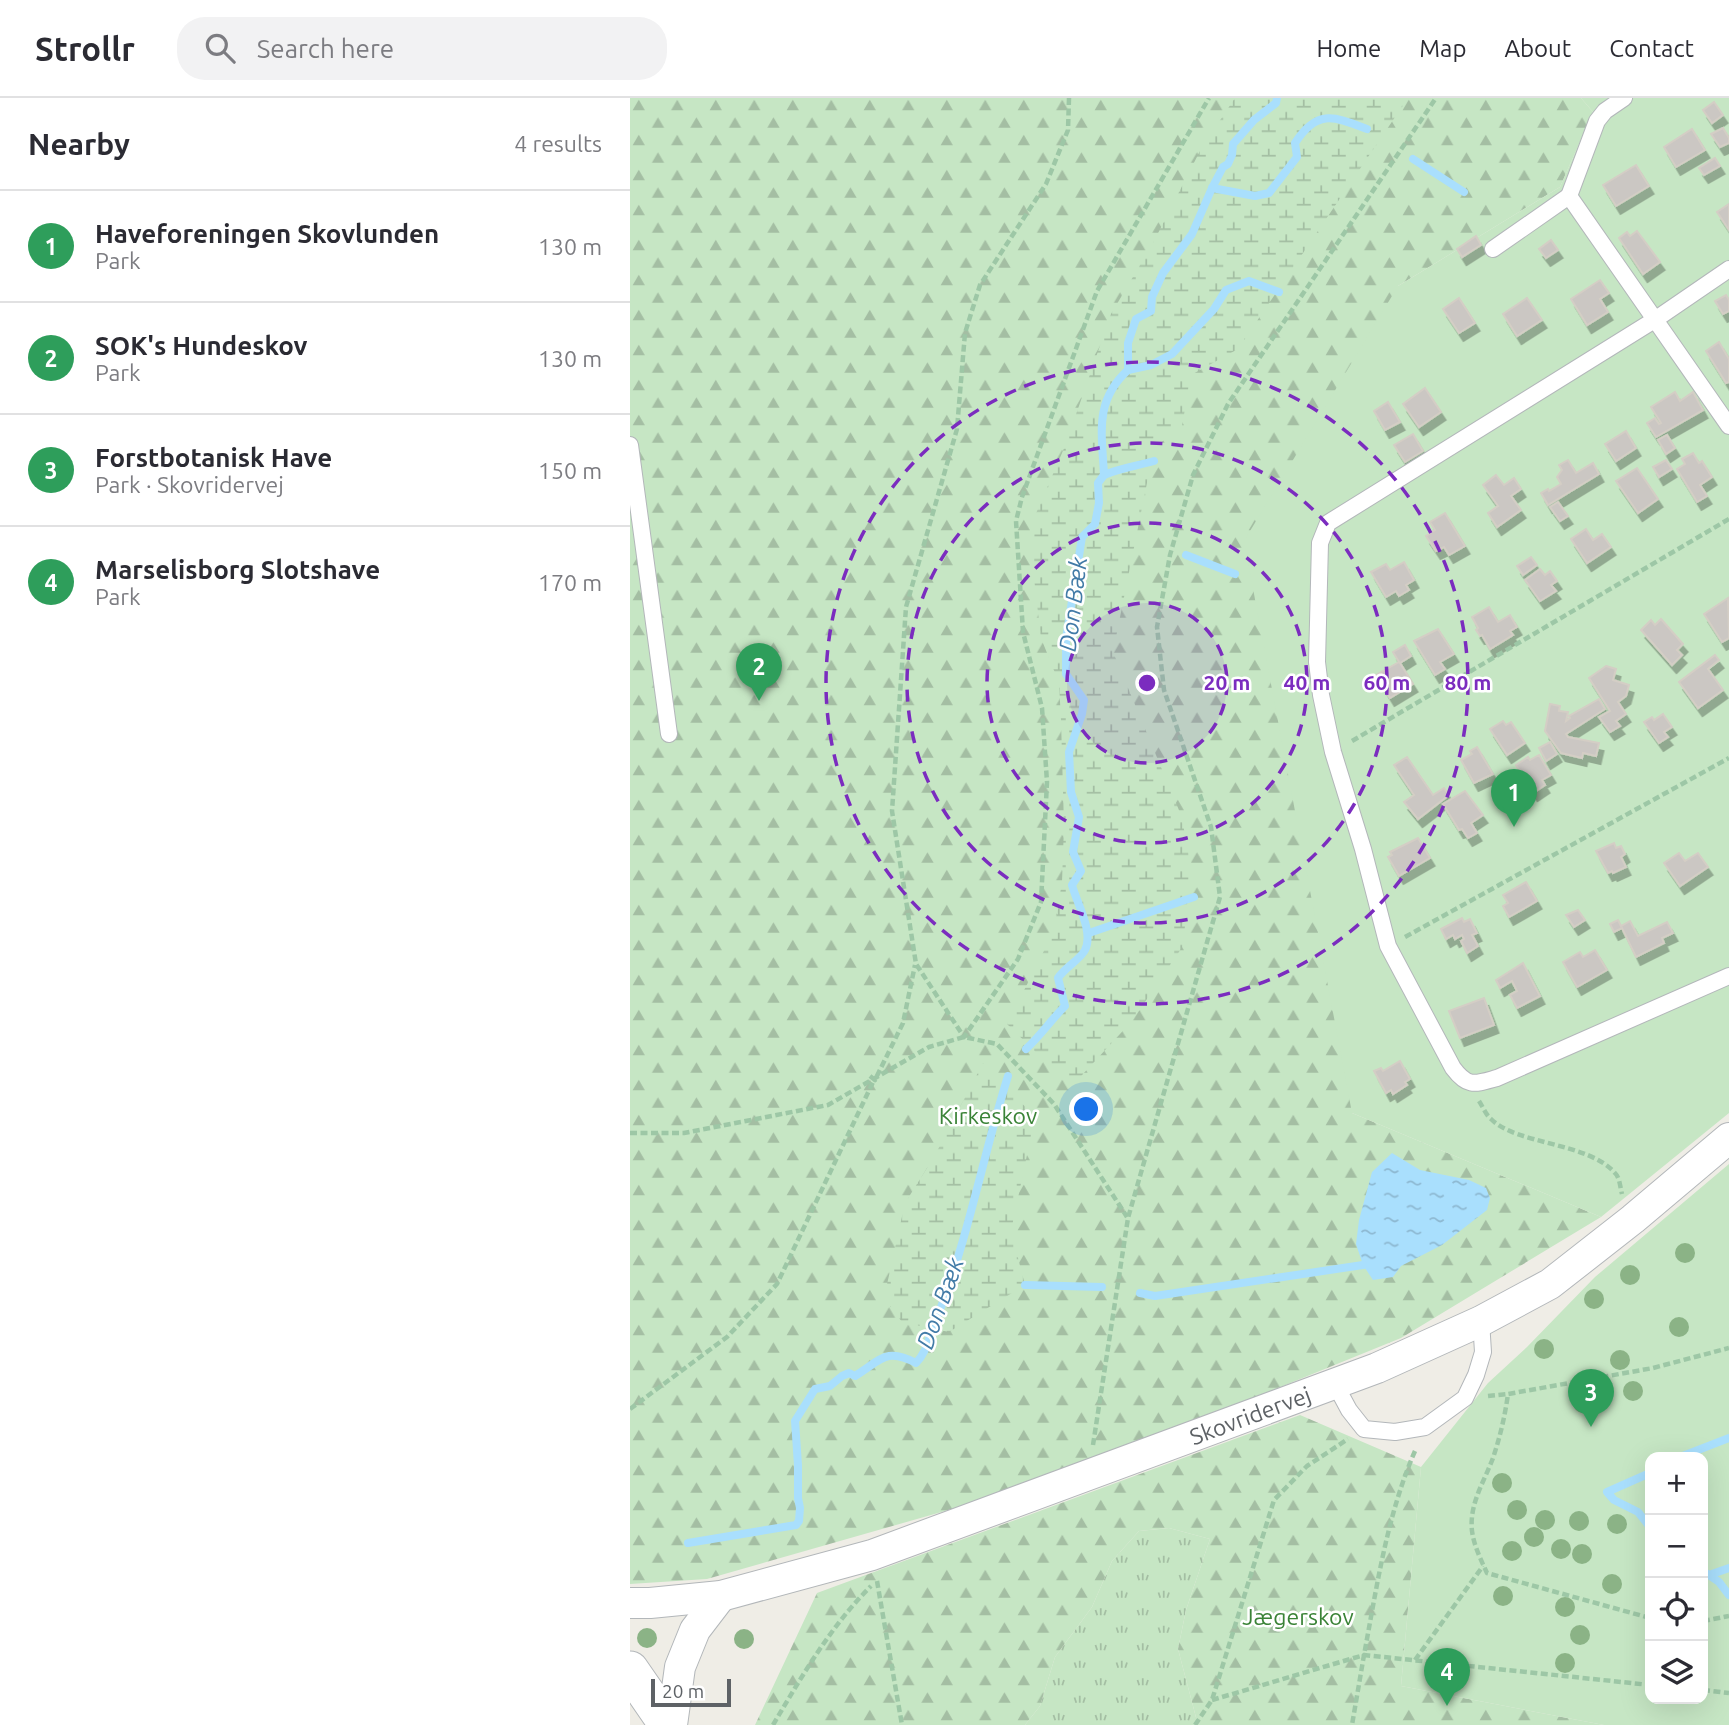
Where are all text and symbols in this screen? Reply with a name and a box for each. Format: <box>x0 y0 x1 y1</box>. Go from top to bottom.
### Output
search box <box>177 17 667 80</box>
icon: search <box>201 29 239 67</box>
text: Strollr <box>35 30 135 67</box>
text: Search here <box>257 34 394 63</box>
text: Home <box>1316 35 1381 62</box>
text: Map <box>1419 35 1466 62</box>
text: About <box>1504 35 1571 62</box>
text: Contact <box>1609 35 1694 62</box>
text: Nearby <box>28 127 130 161</box>
text: 4 results <box>514 131 602 156</box>
text: Haveforeningen Skovlunden <box>95 219 439 248</box>
text: 1 <box>45 234 57 259</box>
text: 130 m <box>538 234 602 259</box>
text: Park <box>95 248 141 273</box>
text: SOK's Hundeskov <box>95 331 307 360</box>
text: 2 <box>45 346 57 371</box>
text: 130 m <box>538 346 602 371</box>
text: Park <box>95 360 141 385</box>
text: Forstbotanisk Have <box>95 443 332 472</box>
text: 3 <box>45 458 57 483</box>
text: 150 m <box>538 458 602 483</box>
text: Park · Skovridervej <box>95 472 284 497</box>
water label: Don Bæk <box>1054 554 1092 653</box>
text: Marselisborg Slotshave <box>95 555 380 584</box>
text: 4 <box>45 570 57 595</box>
text: 170 m <box>538 570 602 595</box>
text: Park <box>95 584 141 609</box>
pin: 2 <box>736 643 782 701</box>
text: 20 m <box>1204 670 1250 694</box>
text: 40 m <box>1284 670 1330 694</box>
text: 60 m <box>1364 670 1410 694</box>
text: 80 m <box>1445 670 1491 694</box>
centre of rings <box>1135 671 1159 695</box>
pin: 1 <box>1491 769 1537 827</box>
your location <box>1069 1092 1103 1126</box>
park label: Kirkeskov <box>939 1103 1037 1128</box>
water label: Don Bæk <box>911 1253 969 1352</box>
pin: 3 <box>1568 1369 1614 1427</box>
street label: Skovridervej <box>1186 1381 1314 1449</box>
map controls <box>1645 1452 1708 1704</box>
button: + <box>1645 1452 1708 1515</box>
button: − <box>1645 1515 1708 1578</box>
button: locate <box>1645 1578 1708 1641</box>
park label: Jægerskov <box>1242 1604 1354 1629</box>
button: layers <box>1645 1641 1708 1704</box>
pin: 4 <box>1424 1648 1470 1706</box>
scale bar <box>651 1676 732 1708</box>
text: 20 m <box>662 1680 704 1702</box>

